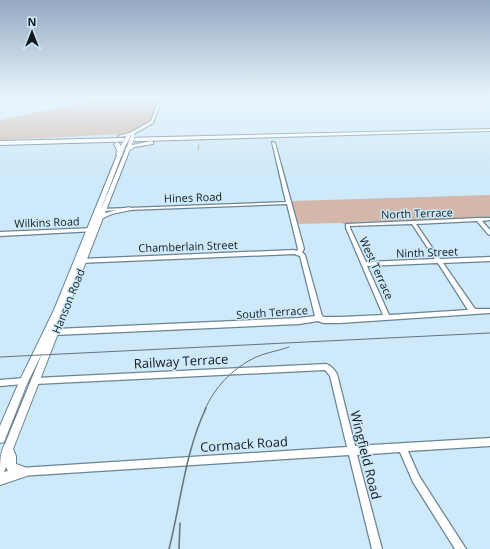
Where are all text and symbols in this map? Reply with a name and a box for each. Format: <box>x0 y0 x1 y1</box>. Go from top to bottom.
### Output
north arrow <box>12 12 52 52</box>
text: N <box>28 14 36 29</box>
street label: Hines Road <box>164 188 222 206</box>
street label: North Terrace <box>381 204 453 222</box>
street label: Wilkins Road <box>14 213 80 231</box>
street label: West Terrace <box>356 234 398 302</box>
street label: Chamberlain Street <box>138 237 238 255</box>
street label: Ninth Street <box>396 243 458 261</box>
street label: Hanson Road <box>48 266 88 336</box>
street label: South Terrace <box>236 302 308 322</box>
street label: Railway Terrace <box>133 350 229 372</box>
street label: Wingfield Road <box>346 409 386 501</box>
street label: Cormack Road <box>199 432 289 456</box>

